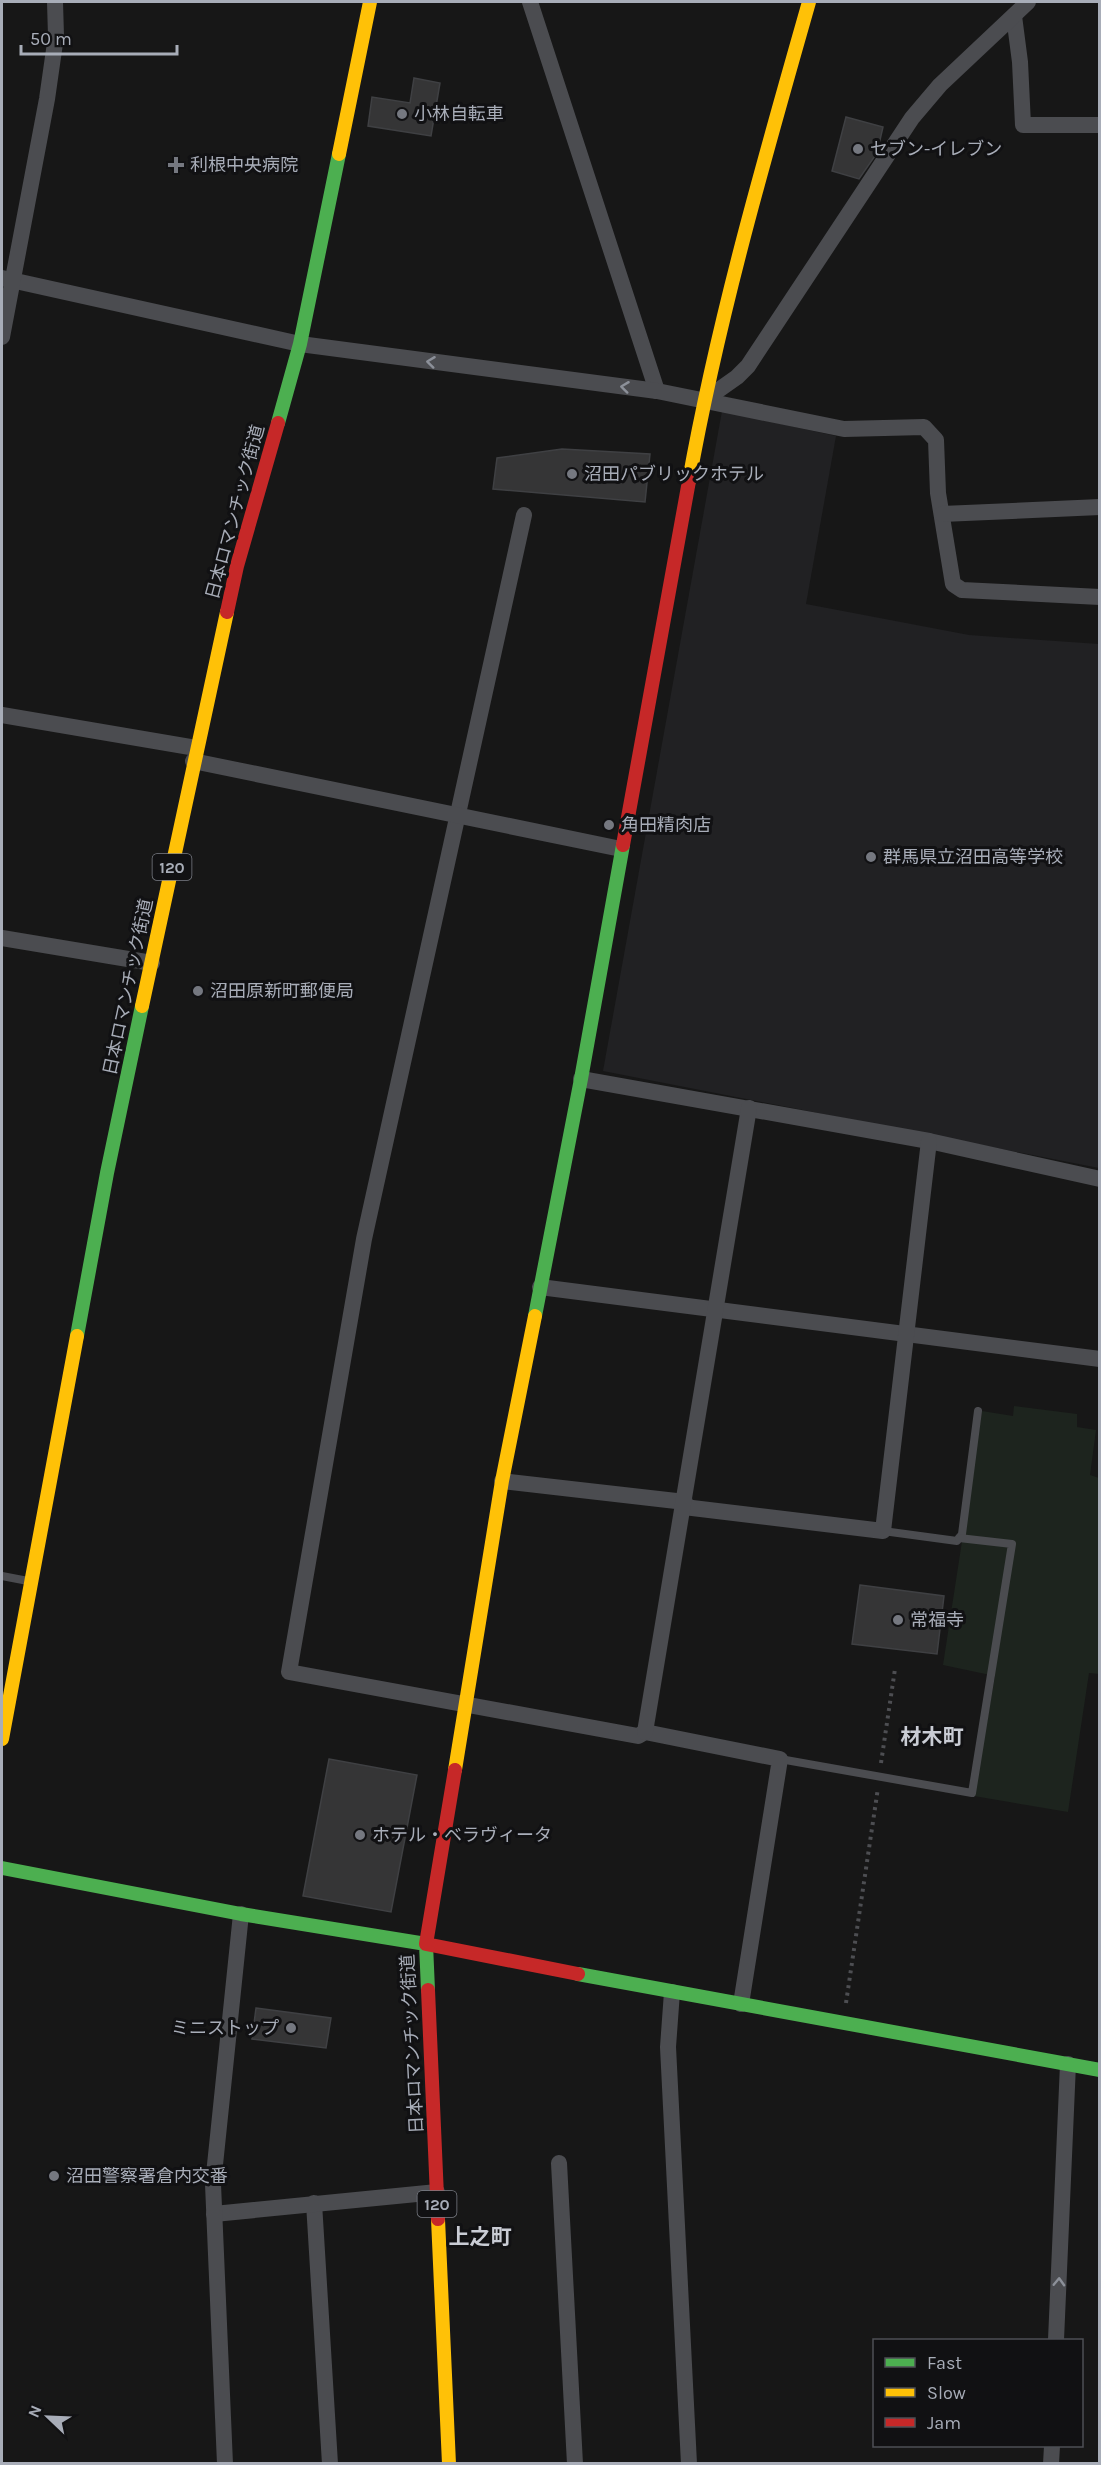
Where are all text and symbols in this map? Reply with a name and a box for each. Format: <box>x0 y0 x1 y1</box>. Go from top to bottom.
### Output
scale bar <box>21 18 177 56</box>
text: 50 m <box>30 28 72 50</box>
place label: 小林自転車 <box>414 103 504 125</box>
marker: 小林自転車 <box>395 107 409 121</box>
place label: セブン-イレブン <box>870 138 1002 160</box>
marker: セブン-イレブン <box>851 142 865 156</box>
place label: 利根中央病院 <box>190 154 298 176</box>
marker: 利根中央病院 <box>167 156 185 174</box>
one-way arrow <box>427 356 436 368</box>
one-way arrow <box>620 381 629 394</box>
street label: 日本ロマンチック街道 <box>201 422 269 602</box>
place label: 沼田パブリックホテル <box>584 463 764 485</box>
marker: 沼田パブリックホテル <box>565 467 579 481</box>
place label: 角田精肉店 <box>621 814 711 836</box>
marker: 角田精肉店 <box>602 818 616 832</box>
place label: 群馬県立沼田高等学校 <box>883 846 1063 868</box>
marker: 群馬県立沼田高等学校 <box>864 850 878 864</box>
road number: 120 <box>152 854 192 880</box>
street label: 日本ロマンチック街道 <box>99 897 157 1077</box>
place label: 沼田原新町郵便局 <box>210 980 354 1002</box>
marker: 沼田原新町郵便局 <box>191 984 205 998</box>
place label: 常福寺 <box>910 1609 964 1631</box>
marker: 常福寺 <box>891 1613 905 1627</box>
district label: 材木町 <box>901 1725 964 1749</box>
place label: ホテル・ベラヴィータ <box>372 1824 552 1846</box>
marker: ホテル・ベラヴィータ <box>353 1828 367 1842</box>
street label: 日本ロマンチック街道 <box>396 1954 428 2134</box>
place label: ミニストップ <box>171 2017 279 2039</box>
marker: ミニストップ <box>284 2021 298 2035</box>
place label: 沼田警察署倉内交番 <box>66 2165 228 2187</box>
marker: 沼田警察署倉内交番 <box>47 2169 61 2183</box>
road number: 120 <box>418 2191 456 2217</box>
district label: 上之町 <box>449 2225 512 2249</box>
one-way arrow <box>1053 2278 1065 2287</box>
legend <box>873 2339 1083 2447</box>
text: Fast <box>927 2352 962 2374</box>
text: Slow <box>927 2382 966 2404</box>
north arrow <box>18 2387 78 2447</box>
text: N <box>24 2402 46 2420</box>
text: Jam <box>927 2412 961 2434</box>

